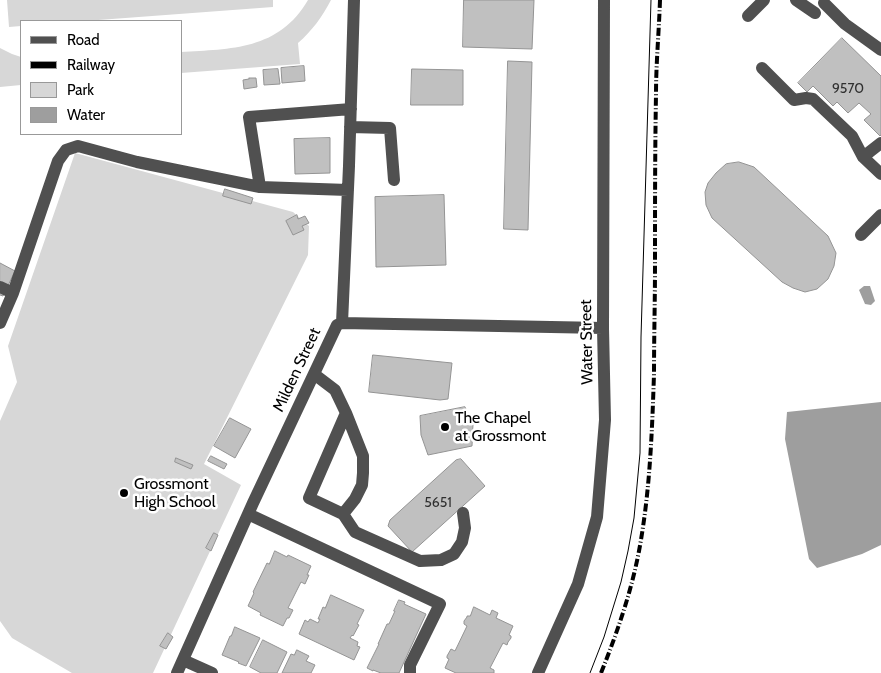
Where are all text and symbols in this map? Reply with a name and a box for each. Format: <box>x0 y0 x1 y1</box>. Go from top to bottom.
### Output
legend <box>20 20 182 135</box>
text: Road <box>67 31 100 49</box>
text: Railway <box>67 56 115 74</box>
text: Park <box>67 81 94 99</box>
house number: 9570 <box>832 81 864 97</box>
text: Water <box>67 106 105 124</box>
street label: Water Street <box>577 299 597 385</box>
street label: Milden Street <box>269 325 325 415</box>
place label: The Chapel at Grossmont <box>455 408 546 446</box>
marker: The Chapel at Grossmont <box>439 421 451 433</box>
place label: Grossmont High School <box>134 474 215 512</box>
marker: Grossmont High School <box>118 487 130 499</box>
house number: 5651 <box>424 495 452 511</box>

